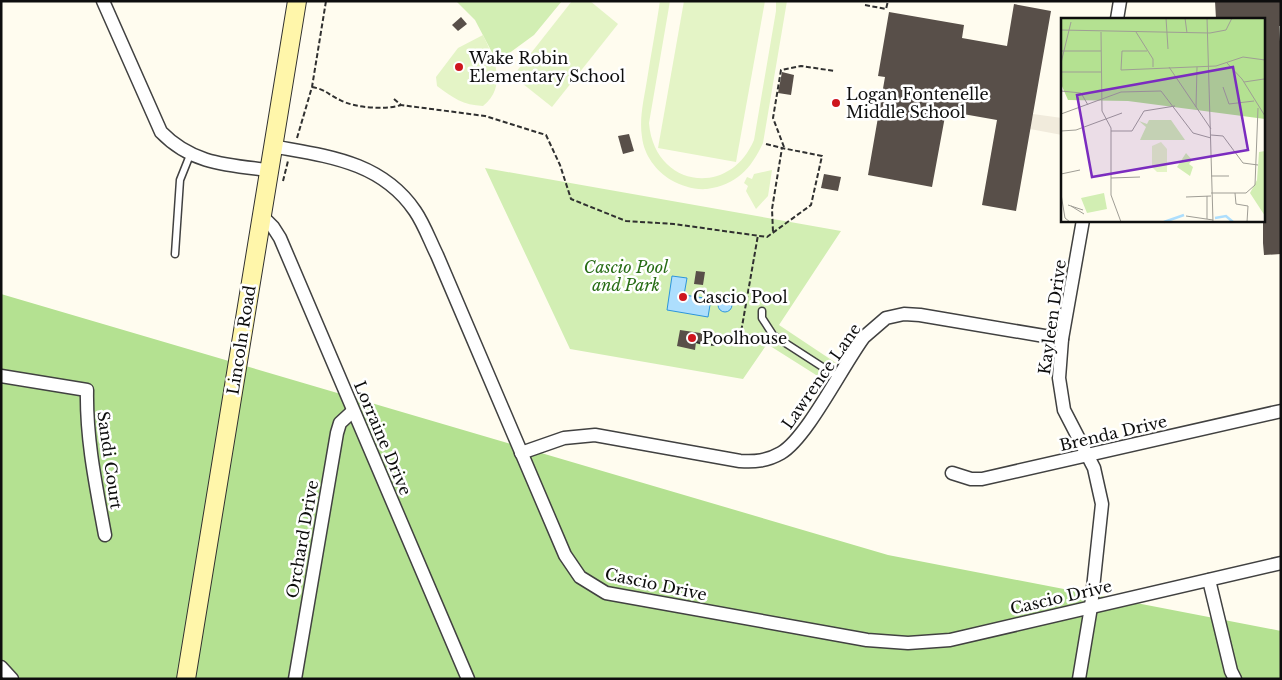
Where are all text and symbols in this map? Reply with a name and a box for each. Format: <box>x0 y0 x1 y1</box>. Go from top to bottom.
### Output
inset map <box>1061 18 1264 221</box>
place label: Wake Robin Elementary School <box>468 48 625 86</box>
marker: Wake Robin Elementary School <box>453 61 465 73</box>
place label: Logan Fontenelle Middle School <box>846 84 989 122</box>
marker: Logan Fontenelle Middle School <box>830 97 842 109</box>
park label: Cascio Pool and Park <box>584 257 669 295</box>
street label: Kayleen Drive <box>1034 258 1070 376</box>
street label: Lincoln Road <box>222 284 260 396</box>
place label: Cascio Pool <box>693 287 788 307</box>
marker: Cascio Pool <box>677 291 689 303</box>
street label: Lawrence Lane <box>777 319 865 433</box>
place label: Poolhouse <box>702 328 787 348</box>
marker: Poolhouse <box>686 332 698 344</box>
street label: Lorraine Drive <box>350 378 416 498</box>
street label: Sandi Court <box>93 410 127 510</box>
street label: Brenda Drive <box>1057 411 1169 455</box>
street label: Orchard Drive <box>282 478 322 600</box>
street label: Cascio Drive <box>603 563 709 605</box>
street label: Cascio Drive <box>1008 576 1114 618</box>

